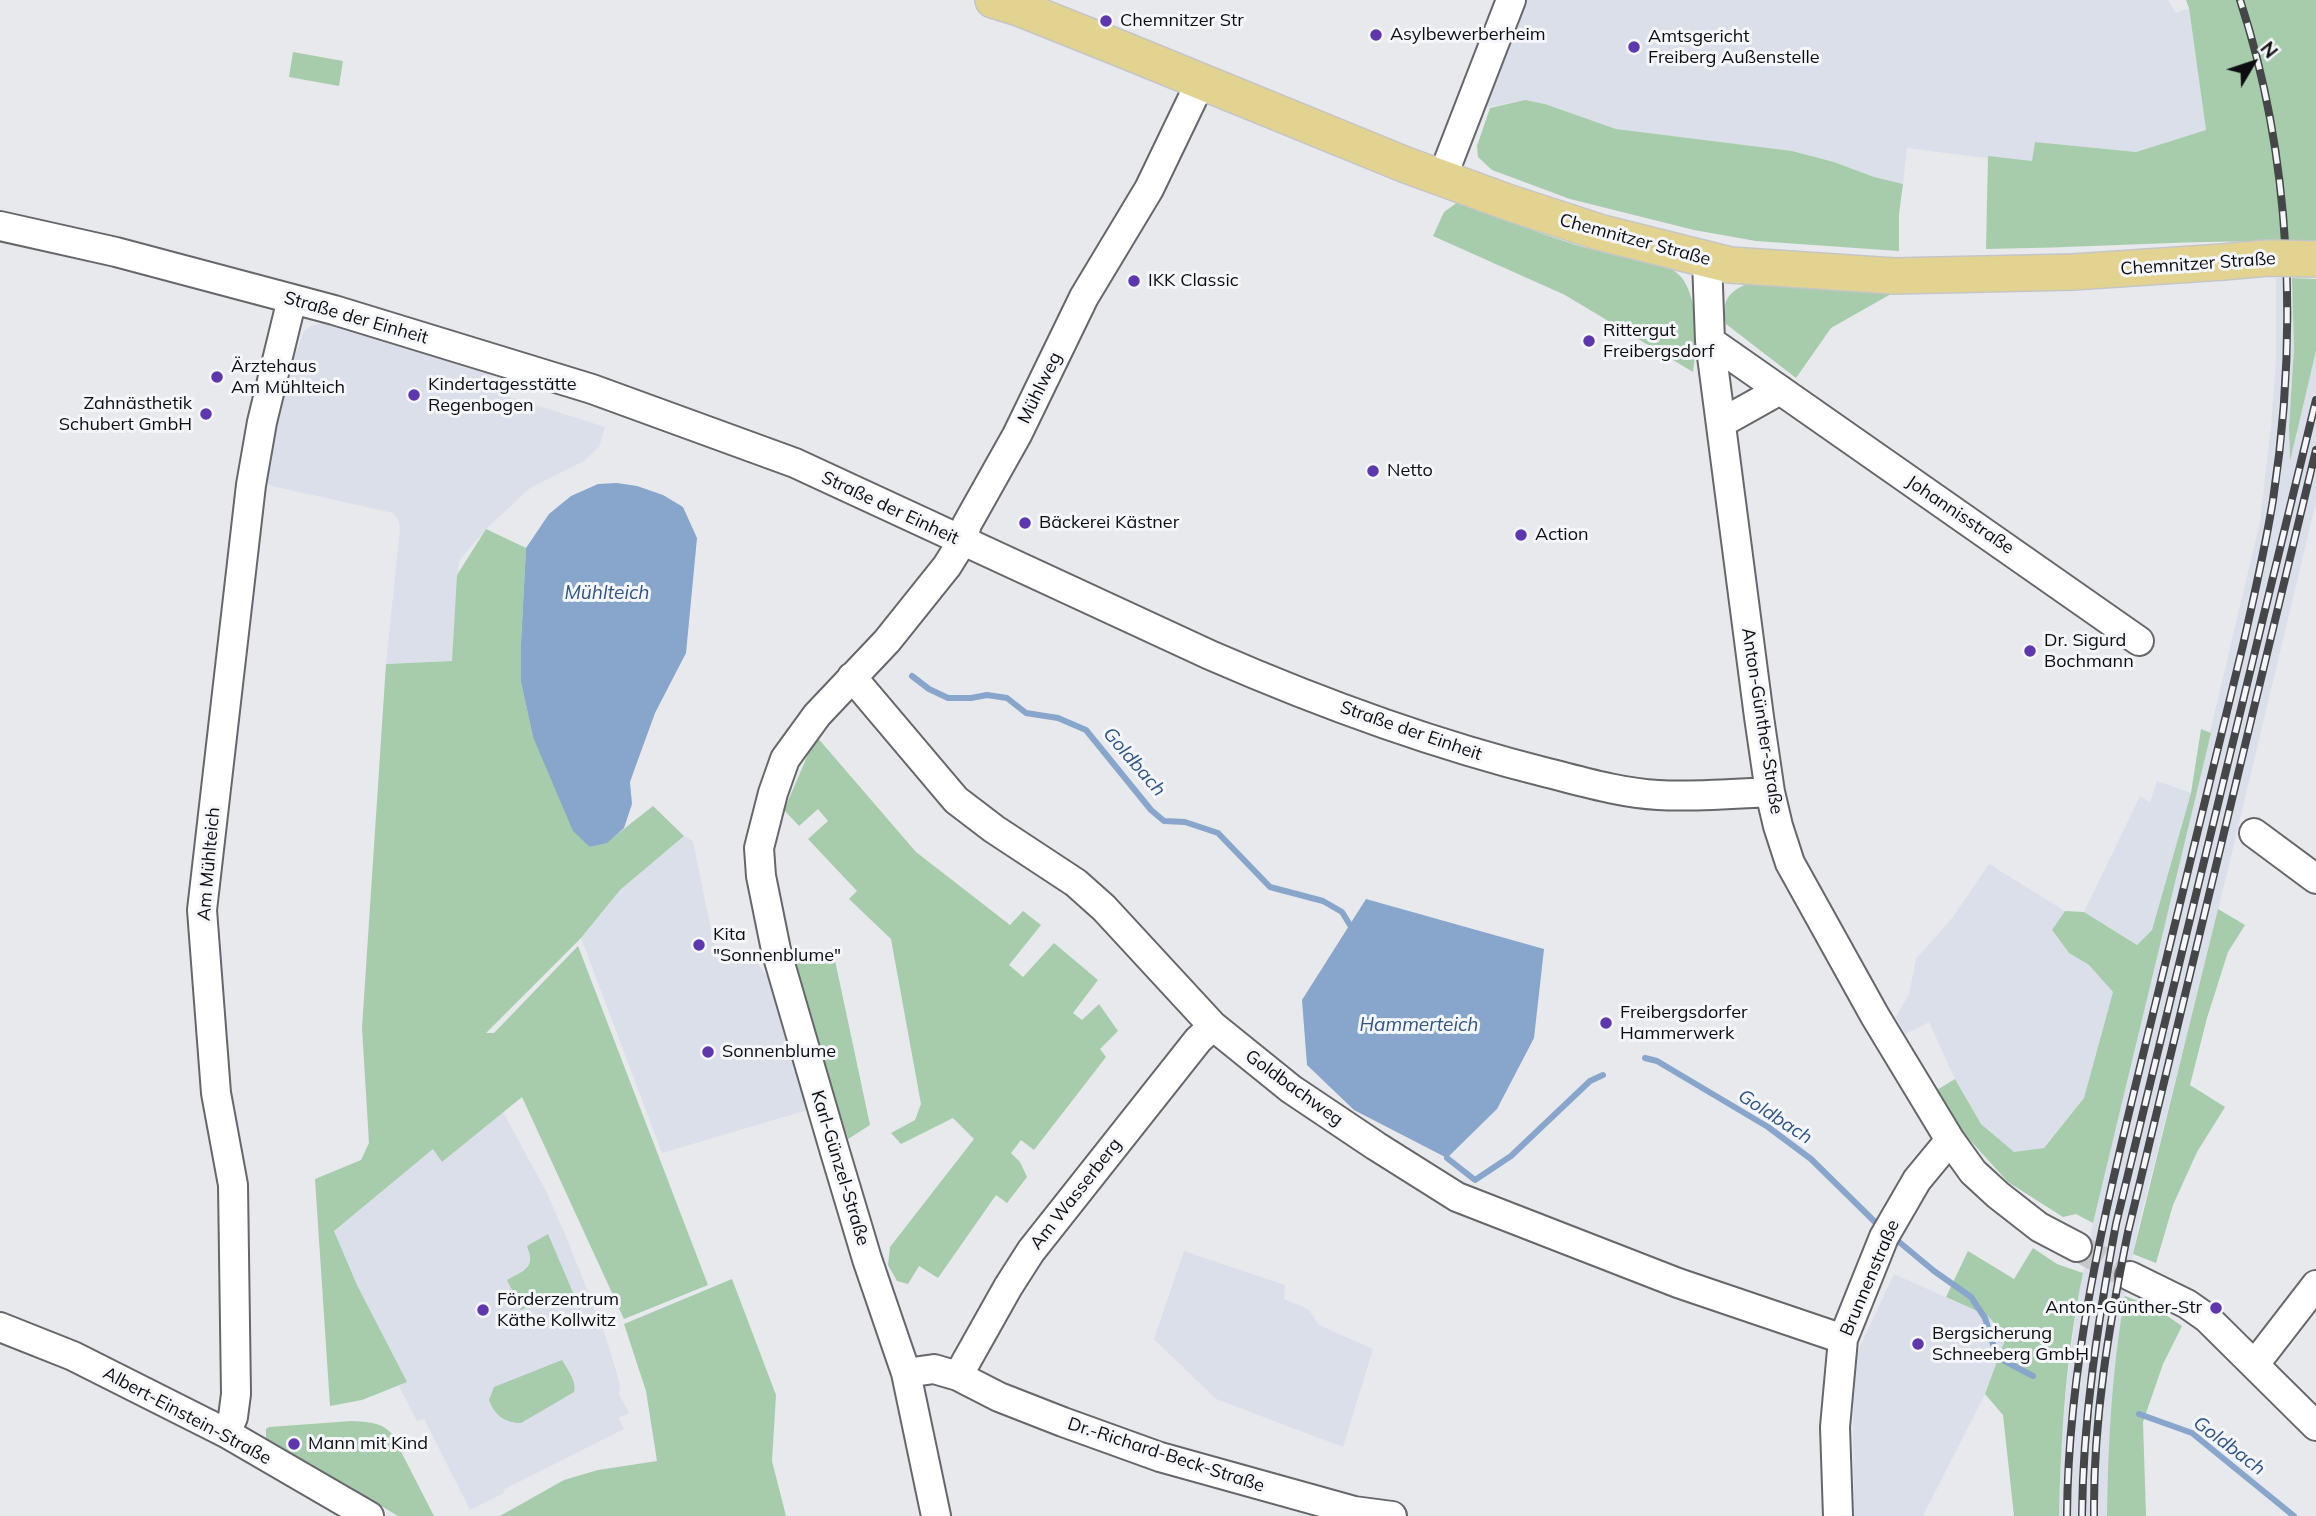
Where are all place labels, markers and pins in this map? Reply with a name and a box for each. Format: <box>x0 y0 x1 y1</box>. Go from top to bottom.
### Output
place label: Chemnitzer Str <box>1120 10 1244 32</box>
marker: Chemnitzer Str <box>1098 13 1114 29</box>
place label: Asylbewerberheim <box>1390 24 1546 46</box>
place label: Amtsgericht Freiberg Außenstelle <box>1648 26 1820 68</box>
marker: Asylbewerberheim <box>1368 27 1384 43</box>
marker: Amtsgericht Freiberg Außenstelle <box>1626 39 1642 55</box>
place label: IKK Classic <box>1148 270 1239 292</box>
marker: IKK Classic <box>1126 273 1142 289</box>
place label: Rittergut Freibergsdorf <box>1603 320 1714 362</box>
marker: Rittergut Freibergsdorf <box>1581 333 1597 349</box>
place label: Ärztehaus Am Mühlteich <box>231 356 345 398</box>
marker: Ärztehaus Am Mühlteich <box>209 369 225 385</box>
place label: Kindertagesstätte Regenbogen <box>428 374 577 416</box>
marker: Kindertagesstätte Regenbogen <box>406 387 422 403</box>
place label: Zahnästhetik Schubert GmbH <box>59 393 192 436</box>
marker: Zahnästhetik Schubert GmbH <box>198 406 214 422</box>
place label: Netto <box>1387 460 1433 482</box>
marker: Netto <box>1365 463 1381 479</box>
place label: Bäckerei Kästner <box>1039 512 1179 534</box>
marker: Bäckerei Kästner <box>1017 515 1033 531</box>
place label: Action <box>1535 524 1588 546</box>
marker: Action <box>1513 527 1529 543</box>
place label: Dr. Sigurd Bochmann <box>2044 630 2134 672</box>
marker: Dr. Sigurd Bochmann <box>2022 643 2038 659</box>
place label: Kita "Sonnenblume" <box>713 924 841 967</box>
marker: Kita "Sonnenblume" <box>691 937 707 953</box>
place label: Freibergsdorfer Hammerwerk <box>1620 1002 1747 1044</box>
marker: Freibergsdorfer Hammerwerk <box>1598 1015 1614 1031</box>
place label: Sonnenblume <box>722 1041 836 1063</box>
marker: Sonnenblume <box>700 1044 716 1060</box>
place label: Förderzentrum Käthe Kollwitz <box>497 1289 619 1332</box>
place label: Anton-Günther-Str <box>2045 1297 2202 1319</box>
marker: Anton-Günther-Str <box>2208 1300 2224 1316</box>
marker: Förderzentrum Käthe Kollwitz <box>475 1302 491 1318</box>
place label: Bergsicherung Schneeberg GmbH <box>1932 1323 2089 1366</box>
marker: Bergsicherung Schneeberg GmbH <box>1910 1336 1926 1352</box>
place label: Mann mit Kind <box>308 1433 428 1455</box>
marker: Mann mit Kind <box>286 1436 302 1452</box>

